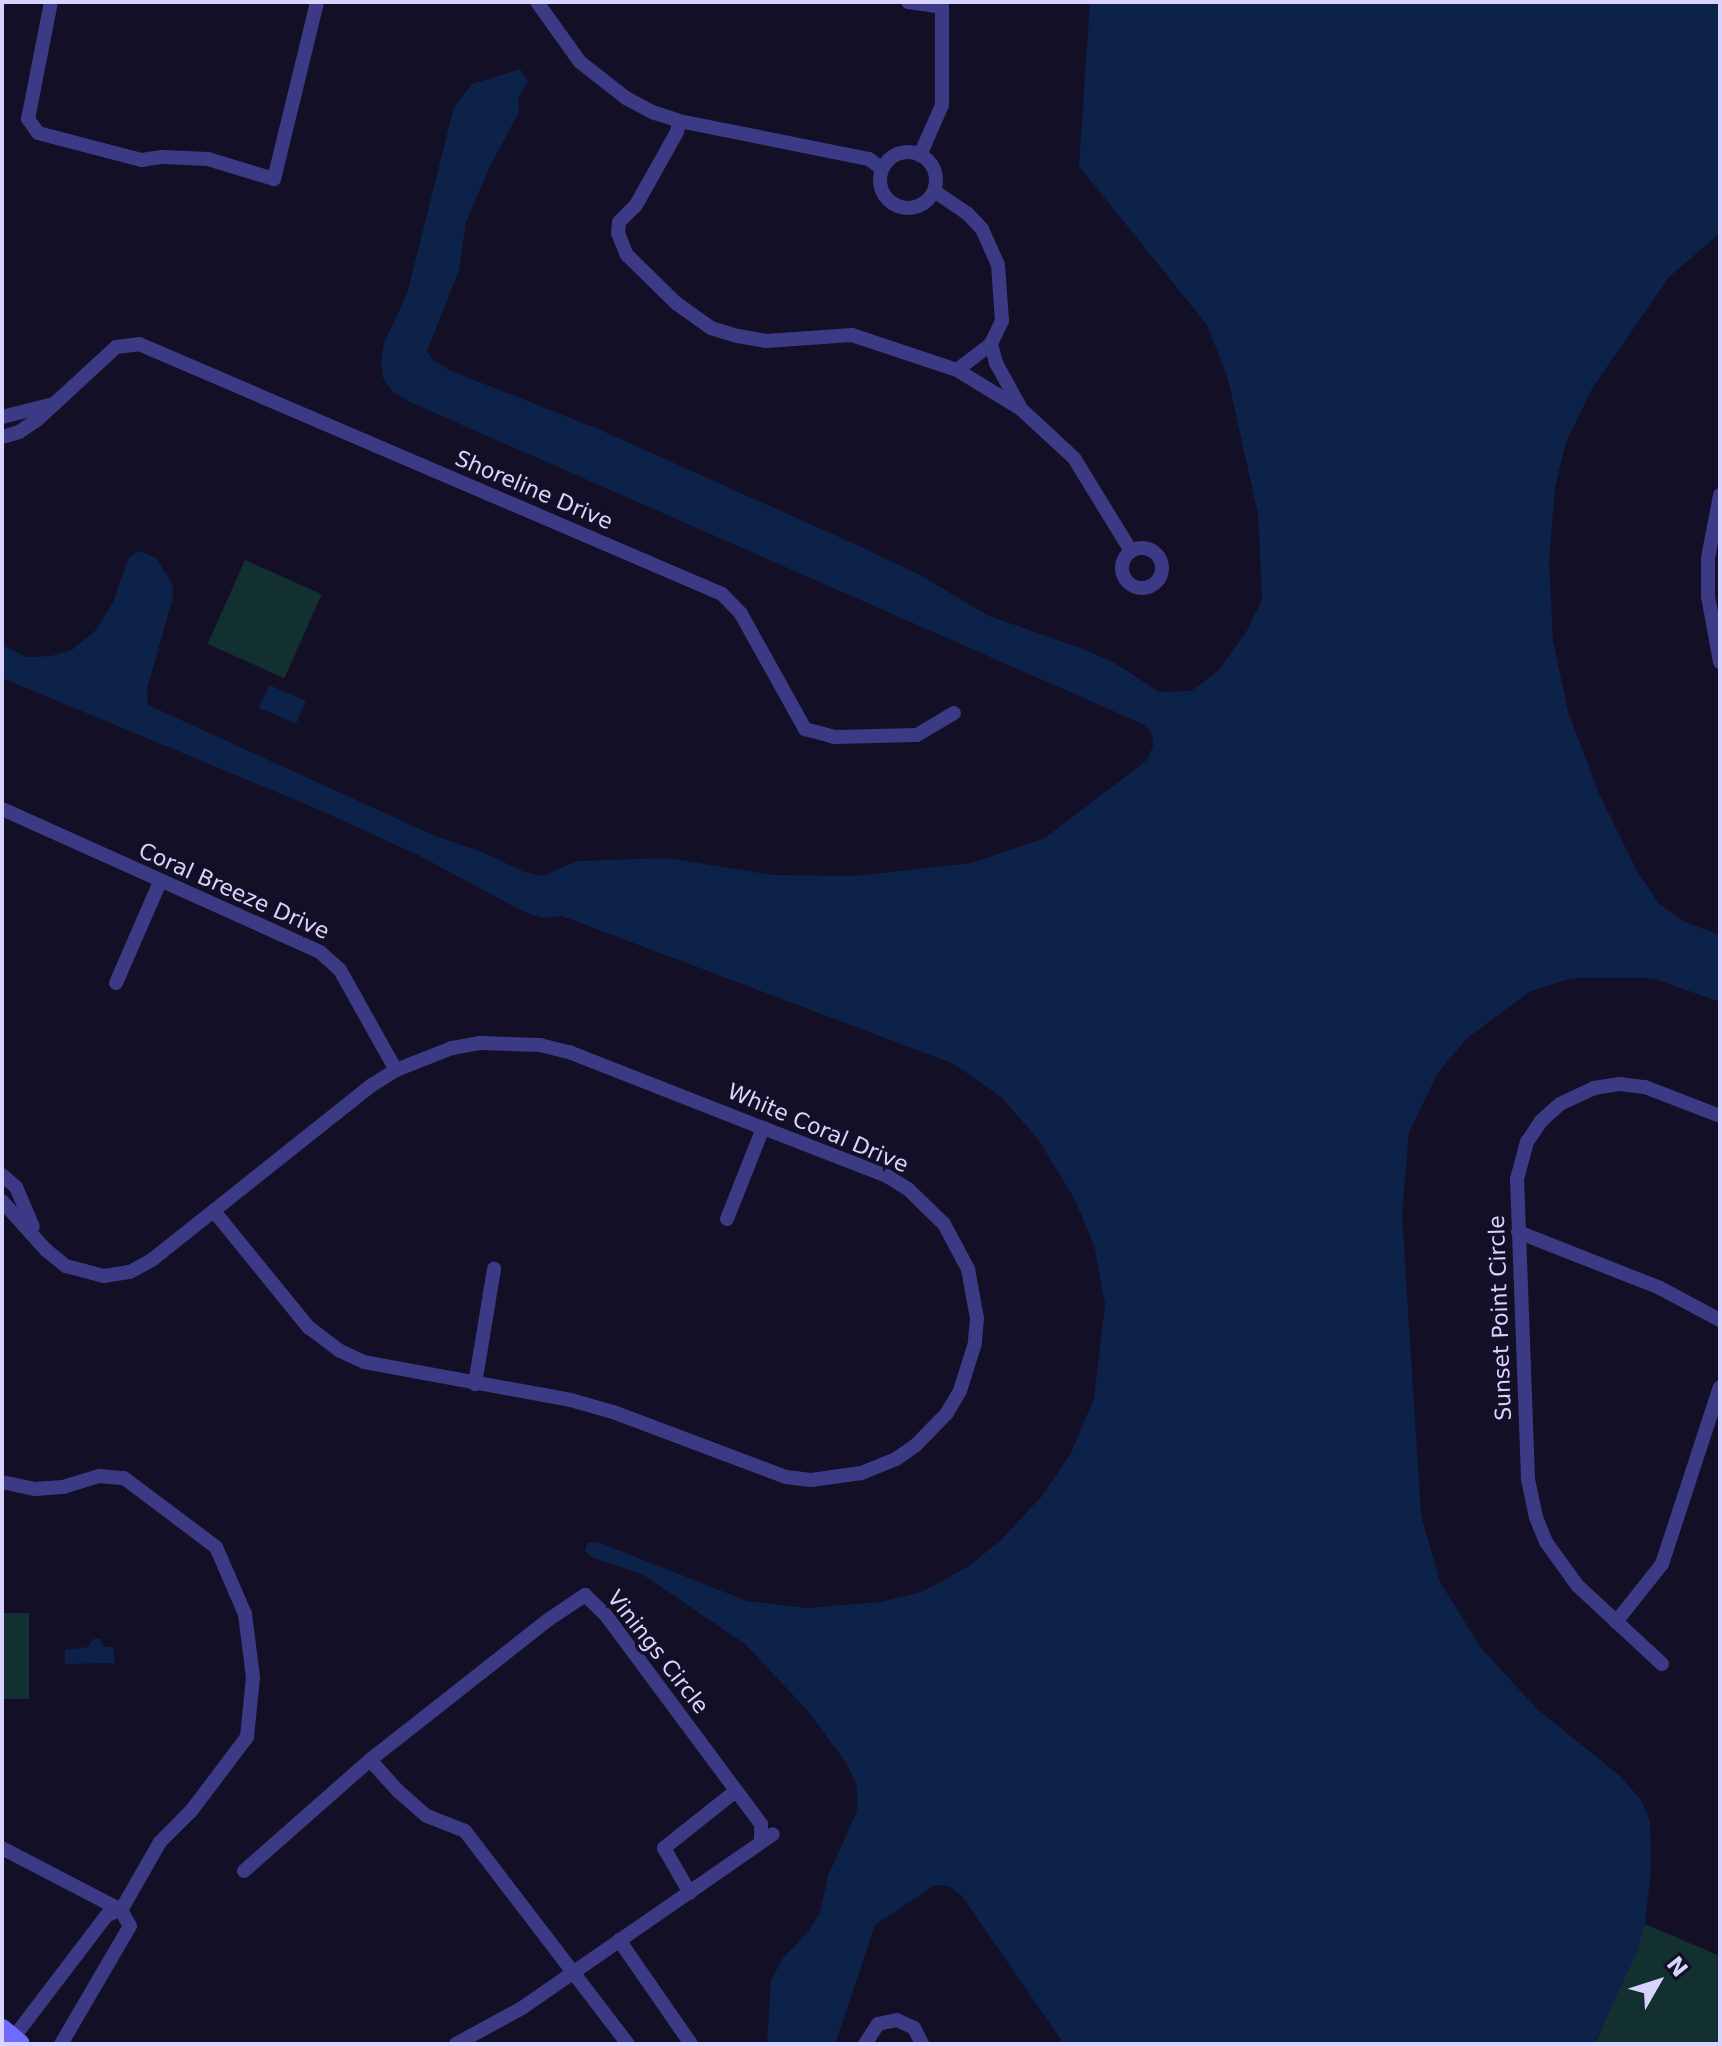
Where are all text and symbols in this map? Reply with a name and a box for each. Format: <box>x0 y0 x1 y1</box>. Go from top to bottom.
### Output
street label: Shoreline Drive <box>451 445 617 535</box>
street label: Coral Breeze Drive <box>135 837 333 945</box>
street label: White Coral Drive <box>724 1078 912 1178</box>
street label: Sunset Point Circle <box>1483 1215 1517 1421</box>
street label: Vinings Circle <box>602 1585 714 1719</box>
north arrow <box>1618 1942 1698 2022</box>
text: N <box>1662 1952 1693 1982</box>

